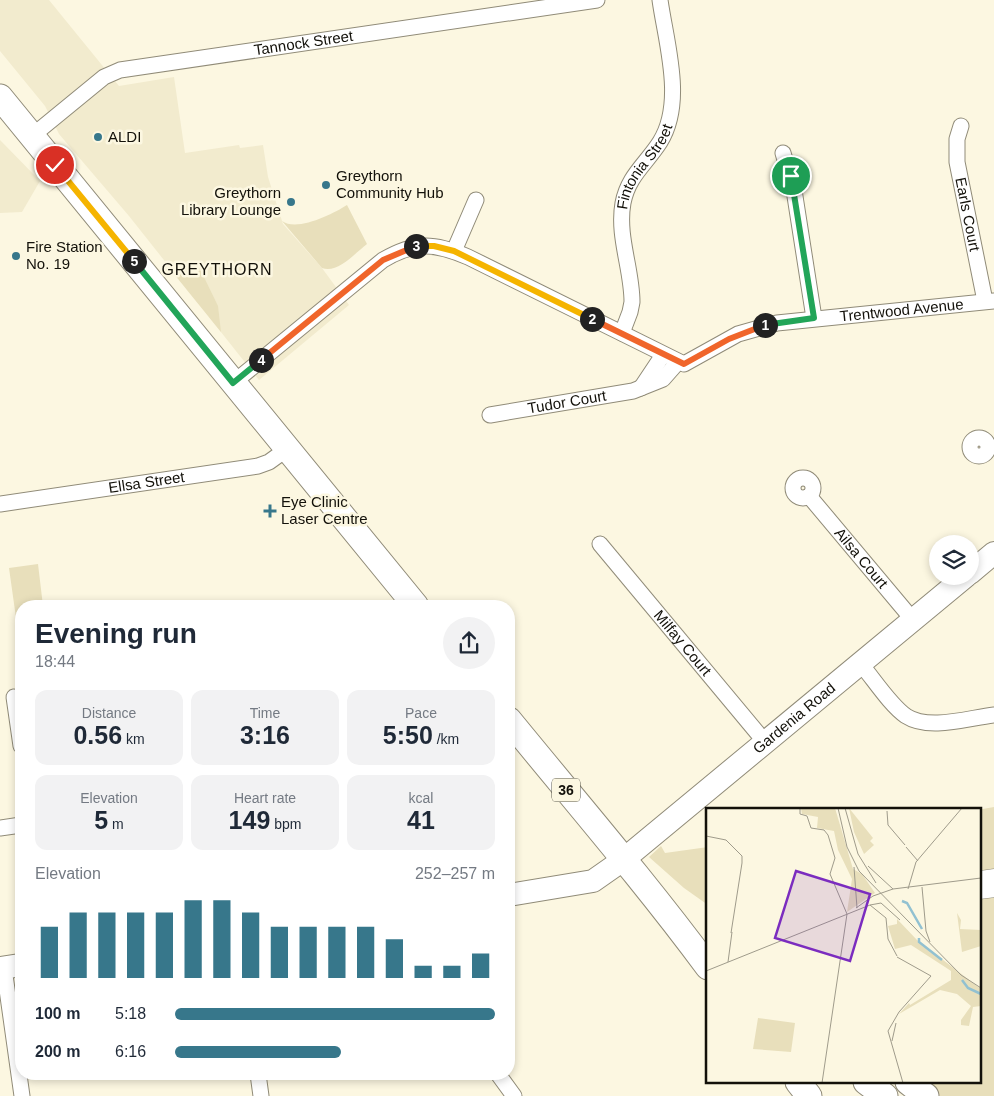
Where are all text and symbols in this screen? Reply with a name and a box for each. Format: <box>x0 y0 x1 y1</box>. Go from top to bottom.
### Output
street label: Tannock Street <box>253 27 355 58</box>
street label: Fintonia Street <box>613 121 676 211</box>
place label: ALDI <box>108 128 141 145</box>
marker: ALDI <box>92 131 104 143</box>
pin <box>34 144 76 186</box>
icon: check <box>41 151 69 179</box>
pin <box>770 155 812 197</box>
icon: arrive <box>777 162 805 190</box>
place label: Greythorn Community Hub <box>336 167 444 201</box>
street label: Earls Court <box>952 176 984 254</box>
marker: Greythorn Community Hub <box>320 179 332 191</box>
place label: Greythorn Library Lounge <box>181 184 281 218</box>
marker: Greythorn Library Lounge <box>285 196 297 208</box>
pin: 3 <box>404 234 428 258</box>
place label: Fire Station No. 19 <box>26 238 103 272</box>
text: 3 <box>413 238 420 254</box>
pin: 5 <box>122 248 146 274</box>
marker: Fire Station No. 19 <box>10 250 22 262</box>
text: 5 <box>131 253 138 269</box>
district label: GREYTHORN <box>161 261 273 278</box>
street label: Trentwood Avenue <box>839 295 964 325</box>
pin: 2 <box>580 306 604 332</box>
text: 2 <box>589 311 596 327</box>
pin: 1 <box>752 312 778 338</box>
text: 1 <box>762 317 769 333</box>
pin: 4 <box>248 348 274 372</box>
text: 4 <box>258 352 265 368</box>
street label: Tudor Court <box>526 386 608 417</box>
street label: Ellsa Street <box>107 468 186 496</box>
place label: Eye Clinic Laser Centre <box>281 493 368 527</box>
marker: Eye Clinic Laser Centre <box>263 504 277 518</box>
street label: Ailsa Court <box>831 524 892 592</box>
map controls <box>929 535 979 585</box>
button: layers <box>929 535 979 585</box>
street label: Milfay Court <box>651 607 716 680</box>
button: share <box>443 617 495 669</box>
text: Evening run <box>35 618 197 649</box>
text: 18:44 <box>35 653 75 670</box>
street label: Gardenia Road <box>749 679 838 757</box>
text: Distance <box>82 705 136 721</box>
text: Time <box>250 705 280 721</box>
text: Pace <box>405 705 437 721</box>
text: 0.56 <box>73 721 122 749</box>
text: 3:16 <box>240 721 290 749</box>
text: 5:50 <box>383 721 433 749</box>
text: km <box>122 731 145 747</box>
text: /km <box>433 731 459 747</box>
road number: 36 <box>552 778 580 802</box>
text: Elevation <box>80 790 138 806</box>
text: Heart rate <box>234 790 296 806</box>
text: kcal <box>409 790 433 806</box>
text: 5 <box>94 806 108 834</box>
text: 149 <box>229 806 270 834</box>
text: 41 <box>407 806 435 834</box>
inset map <box>706 808 982 1084</box>
text: m <box>108 816 124 832</box>
text: bpm <box>270 816 301 832</box>
text: Elevation <box>35 865 101 882</box>
text: 252–257 m <box>415 865 495 882</box>
text: 100 m <box>35 1005 80 1022</box>
text: 5:18 <box>115 1005 146 1022</box>
text: 200 m <box>35 1043 80 1060</box>
text: 6:16 <box>115 1043 146 1060</box>

